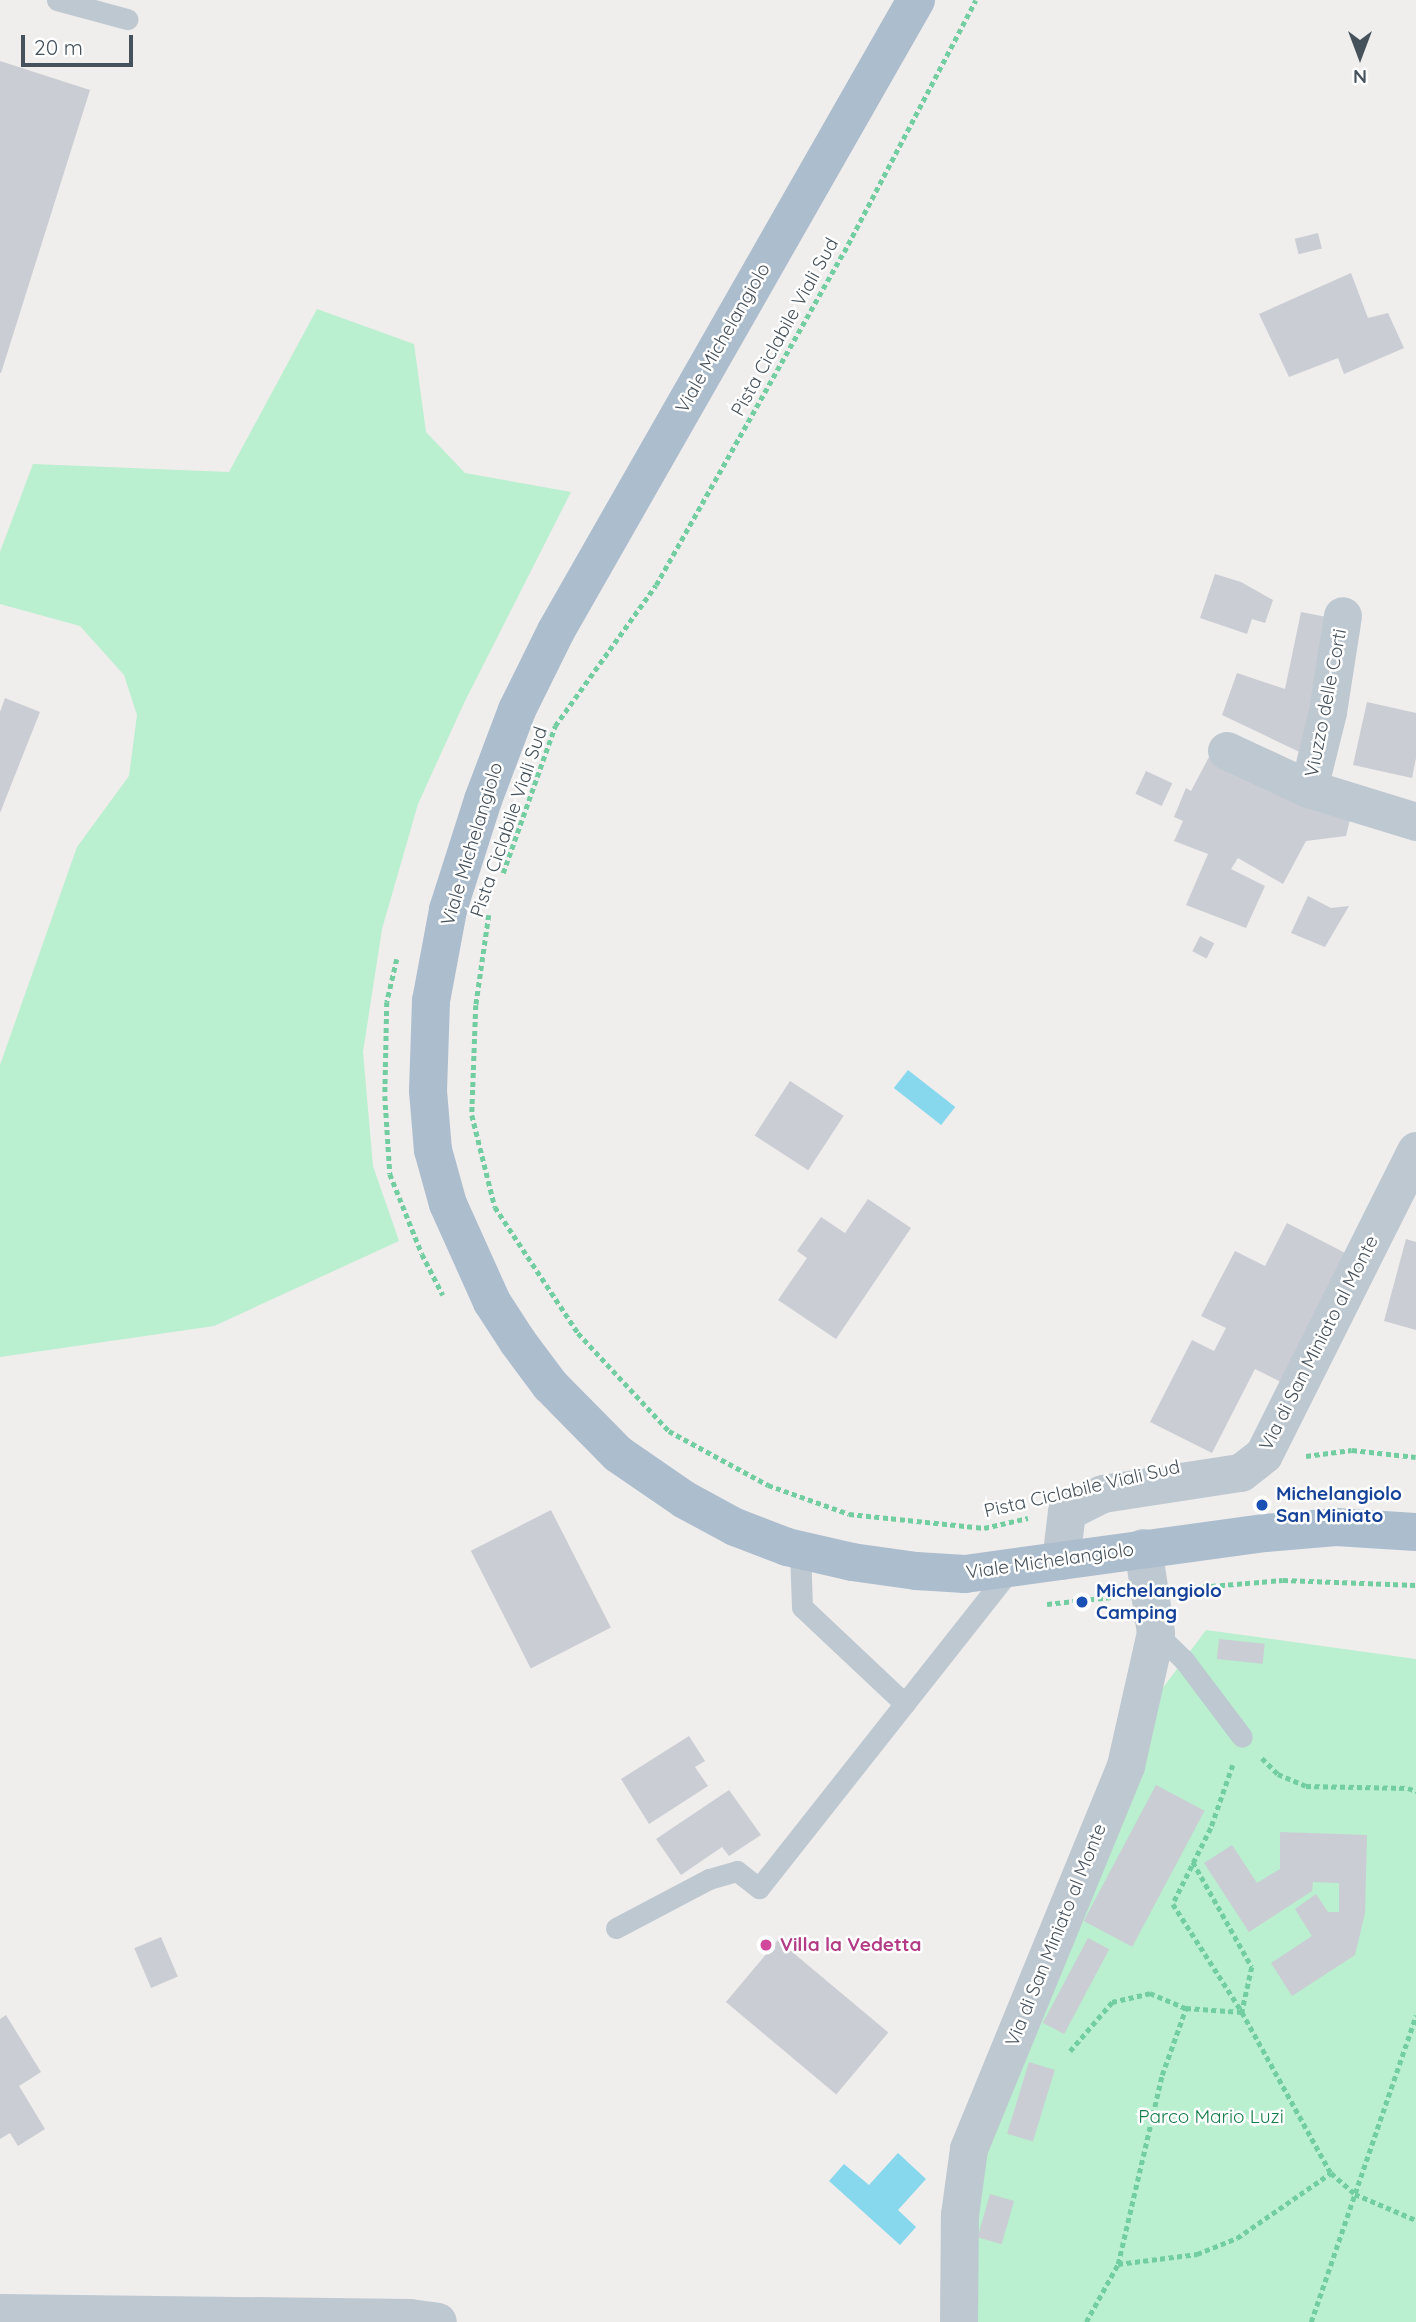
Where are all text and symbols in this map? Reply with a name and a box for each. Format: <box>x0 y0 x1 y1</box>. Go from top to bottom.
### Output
scale bar <box>24 21 136 65</box>
north arrow <box>1325 21 1395 91</box>
text: 20 m <box>34 34 83 60</box>
text: N <box>1353 65 1367 89</box>
street label: Pista Ciclabile Viali Sud <box>727 234 843 420</box>
street label: Viale Michelangiolo <box>671 259 775 417</box>
street label: Viuzzo delle Corti <box>1300 627 1352 779</box>
street label: Pista Ciclabile Viali Sud <box>466 724 552 920</box>
street label: Viale Michelangiolo <box>436 760 508 928</box>
street label: Via di San Miniato al Monte <box>1255 1232 1383 1454</box>
street label: Pista Ciclabile Viali Sud <box>982 1455 1182 1523</box>
place label: Michelangiolo San Miniato <box>1276 1483 1402 1527</box>
marker: Michelangiolo San Miniato <box>1254 1497 1270 1513</box>
street label: Viale Michelangiolo <box>965 1538 1135 1584</box>
place label: Michelangiolo Camping <box>1096 1580 1222 1624</box>
marker: Michelangiolo Camping <box>1074 1594 1090 1610</box>
street label: Via di San Miniato al Monte <box>1001 1820 1111 2050</box>
place label: Villa la Vedetta <box>780 1934 922 1956</box>
marker: Villa la Vedetta <box>758 1937 774 1953</box>
park label: Parco Mario Luzi <box>1138 2106 1284 2128</box>

